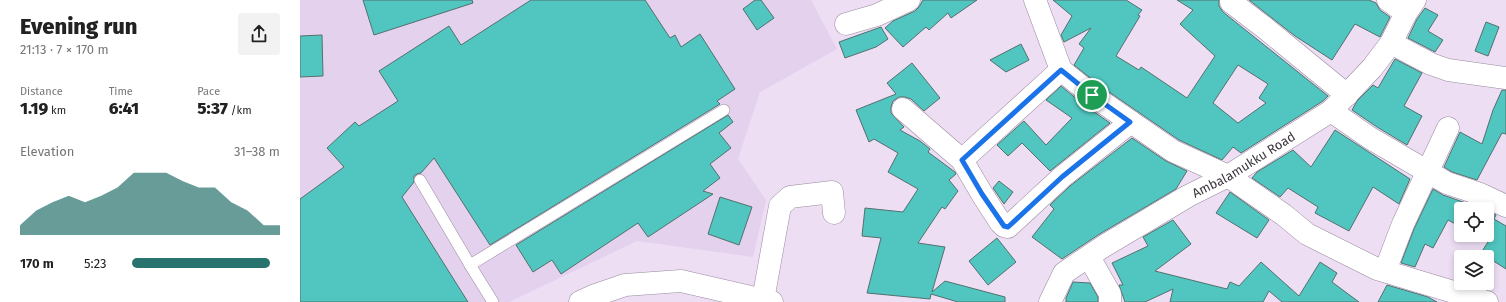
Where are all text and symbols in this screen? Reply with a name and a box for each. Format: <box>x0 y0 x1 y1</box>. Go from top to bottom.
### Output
text: Evening run <box>20 13 137 40</box>
button: share <box>238 13 280 55</box>
text: 21:13 · 7 × 170 m <box>20 42 109 57</box>
pin <box>1075 78 1109 112</box>
icon: arrive <box>1081 84 1103 106</box>
text: Distance <box>20 85 63 98</box>
text: Time <box>109 85 133 98</box>
text: Pace <box>197 85 220 98</box>
text: 1.19 <box>20 98 48 119</box>
text: 6:41 <box>109 98 139 119</box>
text: 5:37 <box>197 98 228 119</box>
text: km <box>48 104 66 117</box>
text: /km <box>228 104 252 117</box>
street label: Ambalamukku Road <box>1190 129 1298 201</box>
text: Elevation <box>20 144 74 159</box>
text: 31–38 m <box>234 144 280 159</box>
map controls <box>1454 202 1494 290</box>
button: locate <box>1454 202 1494 242</box>
button: layers <box>1454 250 1494 290</box>
text: 170 m <box>20 256 54 271</box>
text: 5:23 <box>84 256 107 271</box>

